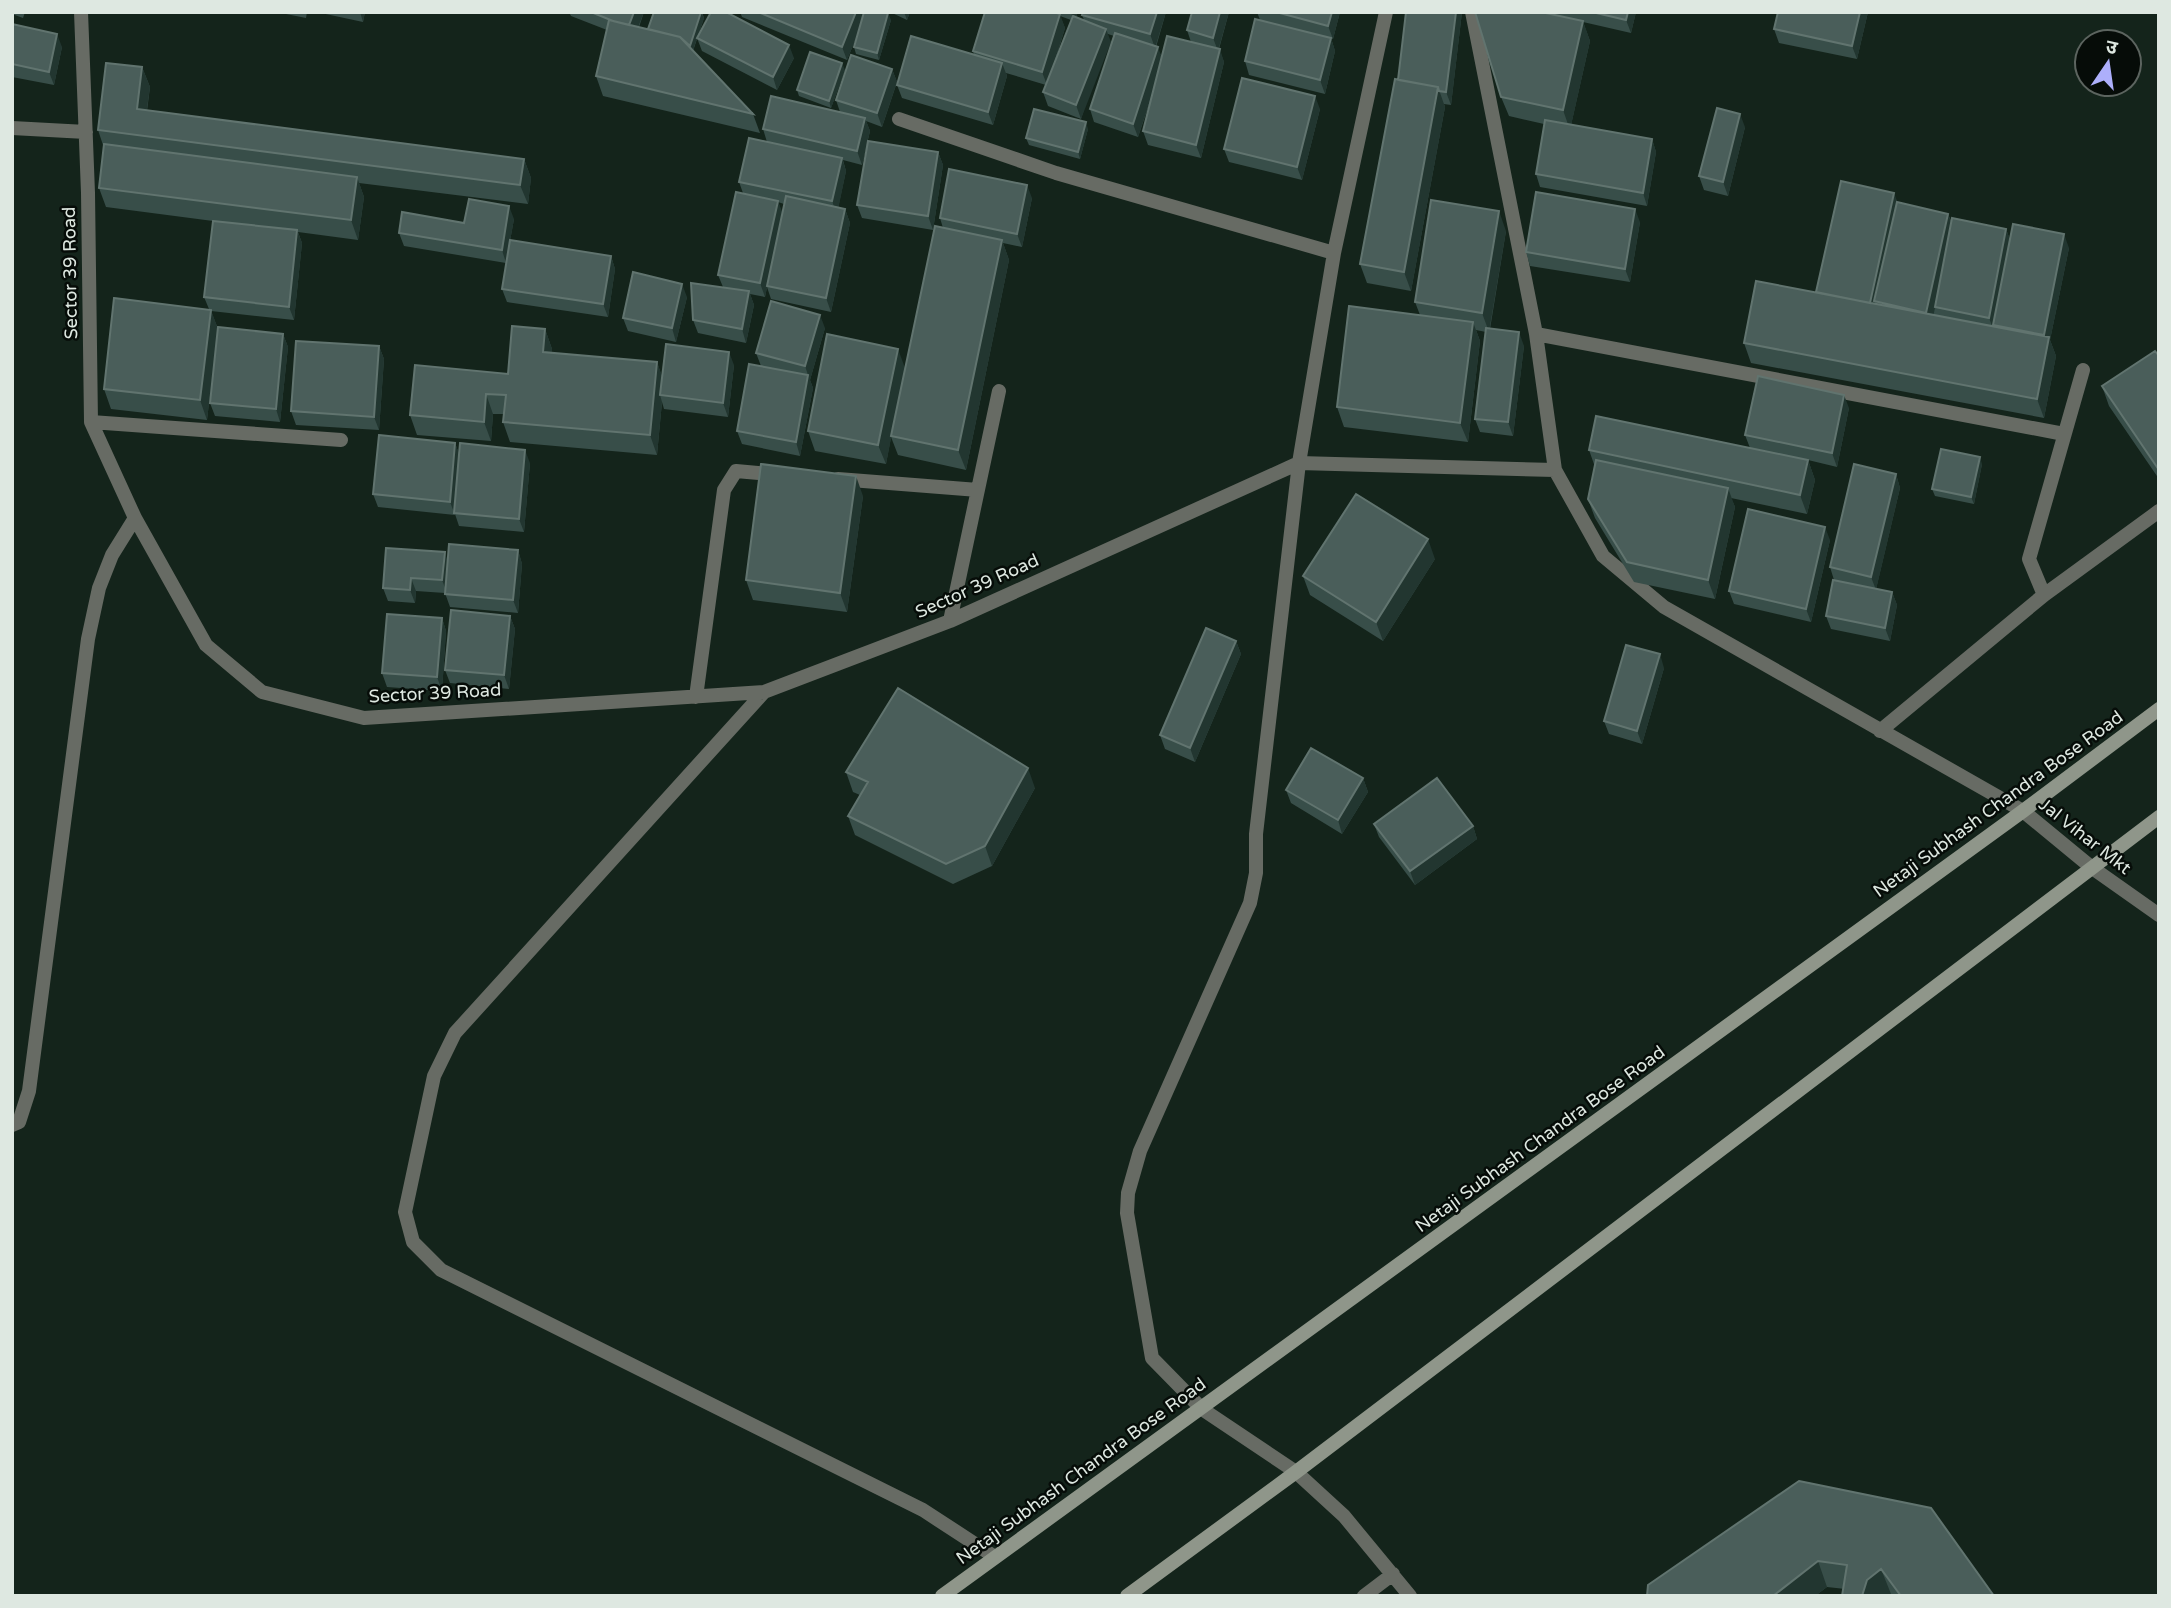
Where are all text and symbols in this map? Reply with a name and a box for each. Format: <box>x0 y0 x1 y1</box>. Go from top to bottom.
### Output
north arrow <box>2073 28 2143 98</box>
text: उ <box>2104 35 2120 60</box>
street label: Sector 39 Road <box>58 206 82 340</box>
street label: Sector 39 Road <box>912 549 1042 623</box>
street label: Sector 39 Road <box>368 679 502 707</box>
street label: Netaji Subhash Chandra Bose Road <box>1869 706 2127 902</box>
street label: Jal Vihar Mkt <box>2034 793 2136 879</box>
street label: Netaji Subhash Chandra Bose Road <box>1411 1041 1669 1237</box>
street label: Netaji Subhash Chandra Bose Road <box>952 1373 1210 1569</box>

